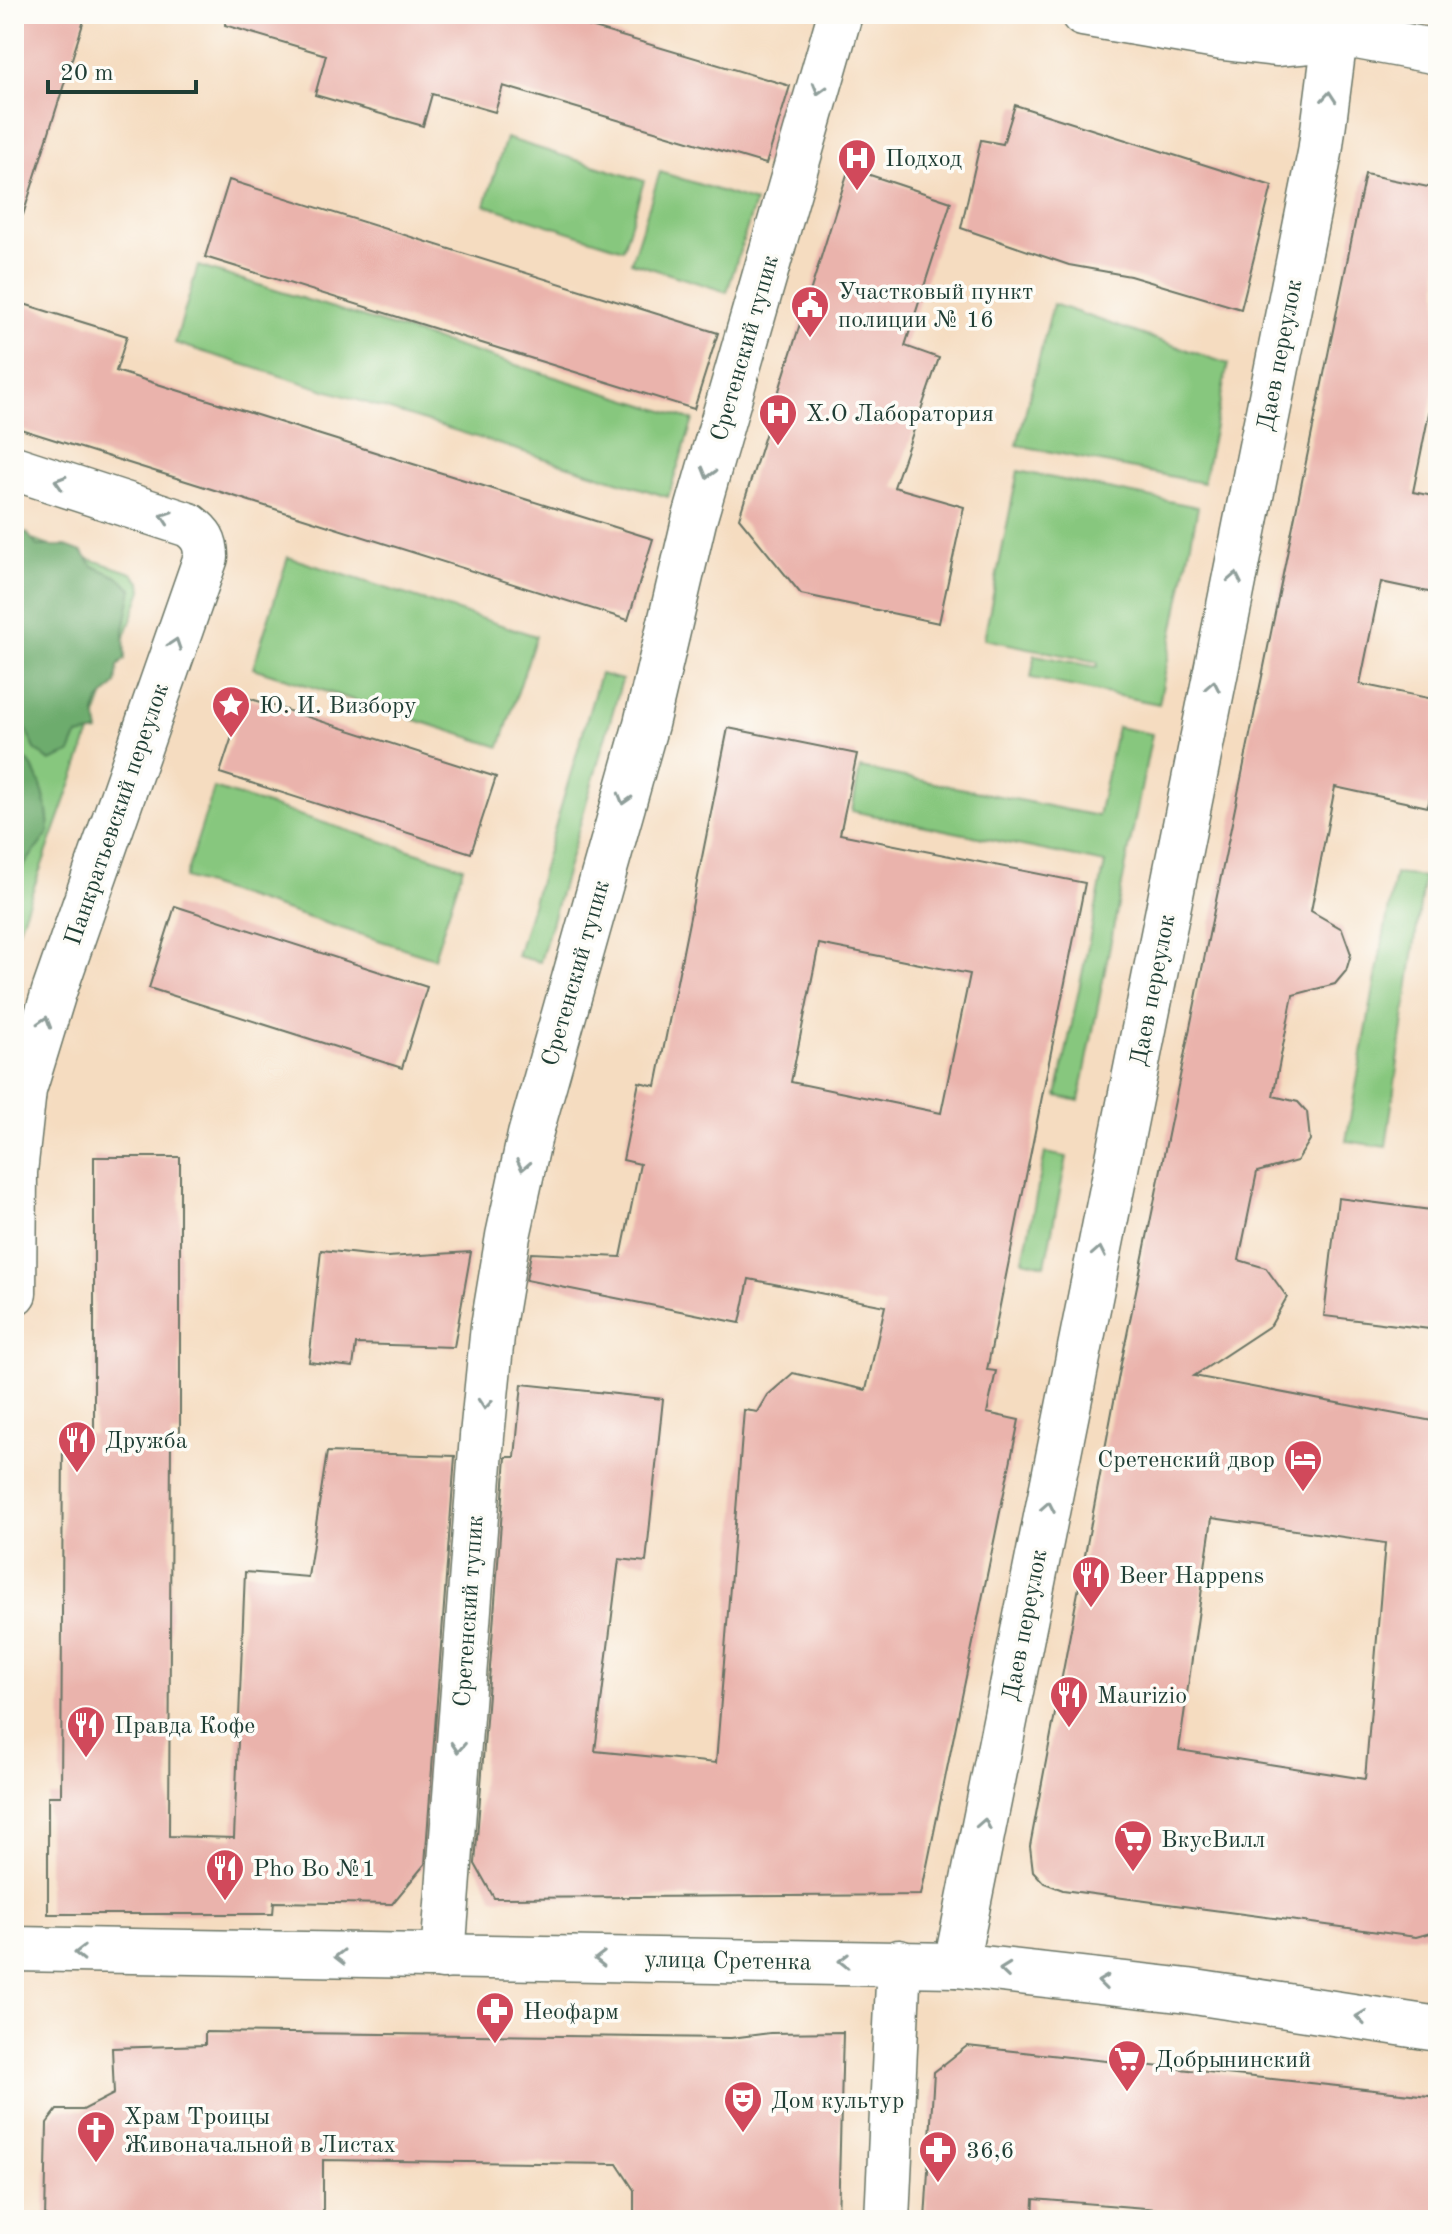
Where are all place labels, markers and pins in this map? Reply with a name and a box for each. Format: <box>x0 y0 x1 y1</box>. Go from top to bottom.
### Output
hospital icon: Подход <box>836 137 878 192</box>
place label: Подход <box>885 148 962 172</box>
place label: Участковый пункт полиции № 16 <box>838 281 1033 333</box>
public building icon: Участковый пункт полиции № 16 <box>789 284 831 339</box>
hospital icon: X.O Лаборатория <box>757 392 799 447</box>
place label: X.O Лаборатория <box>806 403 994 427</box>
place icon: Ю. И. Визбору <box>210 684 252 739</box>
place label: Ю. И. Визбору <box>259 695 417 719</box>
restaurant icon: Дружба <box>56 1419 98 1474</box>
place label: Дружба <box>105 1430 188 1454</box>
hotel icon: Сретенский двор <box>1282 1438 1324 1493</box>
place label: Сретенский двор <box>1097 1449 1275 1473</box>
restaurant icon: Beer Happens <box>1070 1554 1112 1609</box>
place label: Beer Happens <box>1119 1565 1264 1589</box>
restaurant icon: Maurizio <box>1048 1674 1090 1729</box>
place label: Maurizio <box>1097 1685 1187 1709</box>
restaurant icon: Правда Кофе <box>65 1704 107 1759</box>
place label: Правда Кофе <box>114 1715 255 1739</box>
supermarket icon: ВкусВилл <box>1112 1818 1154 1873</box>
place label: ВкусВилл <box>1161 1829 1265 1853</box>
restaurant icon: Pho Bo №1 <box>204 1847 246 1902</box>
place label: Pho Bo №1 <box>253 1858 376 1882</box>
pharmacy icon: Неофарм <box>474 1990 516 2045</box>
place label: Неофарм <box>523 2001 619 2025</box>
supermarket icon: Добрынинский <box>1106 2038 1148 2093</box>
place label: Добрынинский <box>1155 2049 1311 2073</box>
theatre icon: Дом культур <box>722 2079 764 2134</box>
place label: Дом культур <box>771 2090 904 2114</box>
place label: Храм Троицы Живоначальной в Листах <box>124 2106 396 2158</box>
church icon: Храм Троицы Живоначальной в Листах <box>75 2109 117 2164</box>
pharmacy icon: 36,6 <box>917 2129 959 2184</box>
place label: 36,6 <box>966 2140 1014 2164</box>

